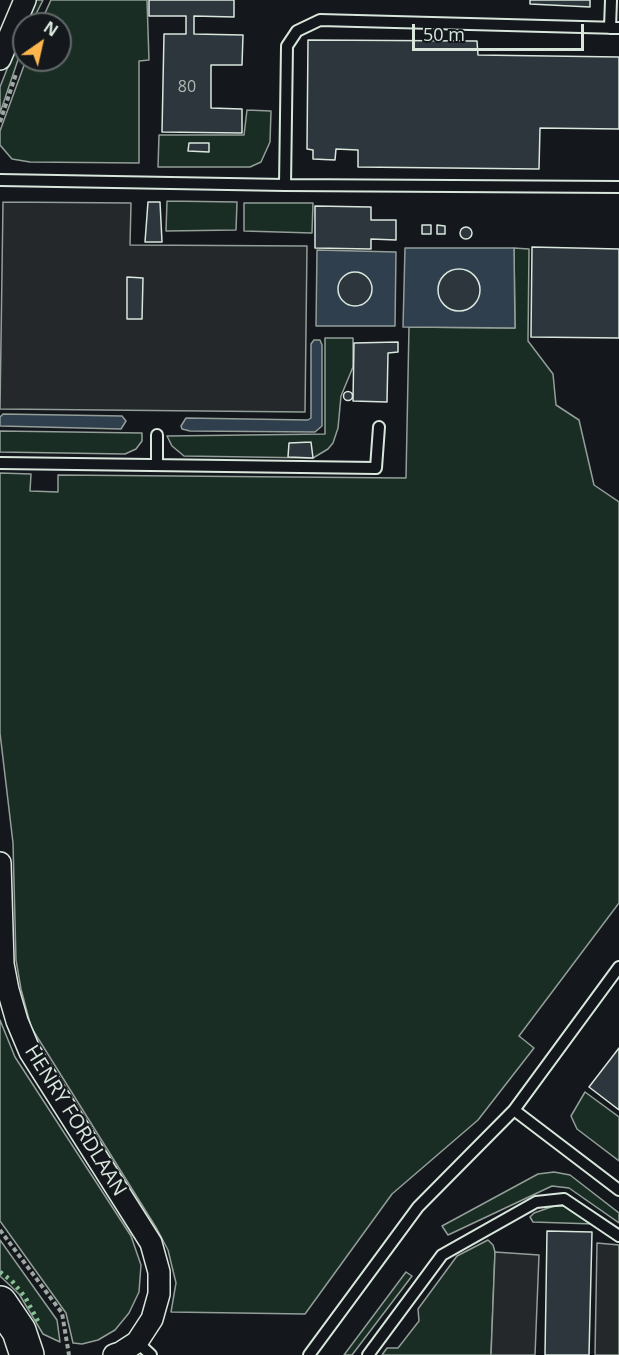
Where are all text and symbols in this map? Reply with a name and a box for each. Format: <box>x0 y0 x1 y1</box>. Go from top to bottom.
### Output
north arrow <box>12 12 72 72</box>
scale bar <box>415 12 588 50</box>
text: N <box>39 16 62 41</box>
text: 50 m <box>423 22 465 46</box>
house number: 80 <box>178 77 196 97</box>
street label: HENRY FORDLAAN <box>19 1041 131 1201</box>

